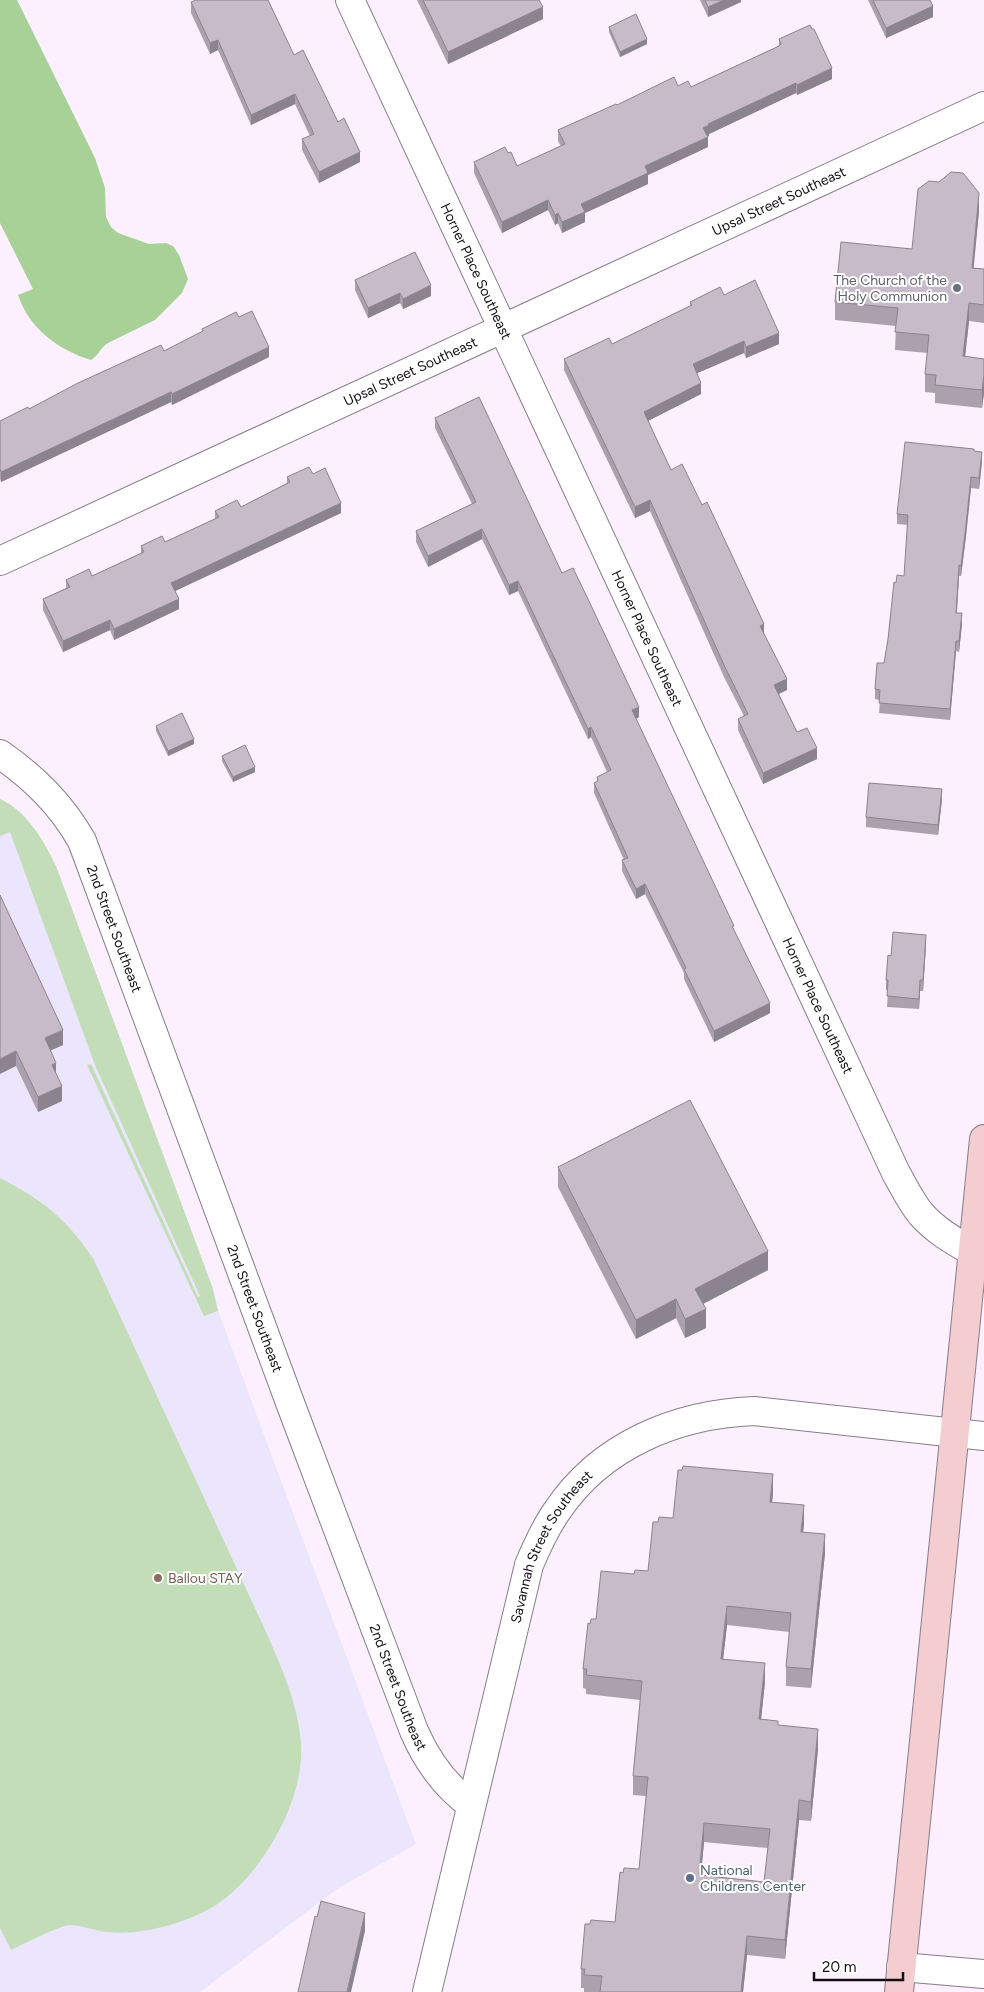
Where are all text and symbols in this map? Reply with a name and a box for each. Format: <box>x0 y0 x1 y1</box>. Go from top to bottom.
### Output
street label: Upsal Street Southeast <box>709 163 848 239</box>
street label: Horner Place Southeast <box>437 200 515 342</box>
place label: The Church of the Holy Communion <box>834 272 947 305</box>
marker: The Church of the Holy Communion <box>951 282 963 294</box>
street label: Upsal Street Southeast <box>341 333 480 410</box>
street label: Horner Place Southeast <box>608 567 686 709</box>
street label: 2nd Street Southeast <box>83 863 146 995</box>
street label: Horner Place Southeast <box>779 935 857 1076</box>
street label: 2nd Street Southeast <box>224 1242 286 1374</box>
street label: Savannah Street Southeast <box>507 1467 596 1625</box>
place label: Ballou STAY <box>168 1570 243 1587</box>
marker: Ballou STAY <box>152 1572 164 1584</box>
street label: 2nd Street Southeast <box>366 1622 431 1754</box>
place label: National Childrens Center <box>700 1862 806 1895</box>
marker: National Childrens Center <box>684 1872 696 1884</box>
scale bar <box>814 1950 903 1982</box>
text: 20 m <box>822 1958 856 1976</box>

